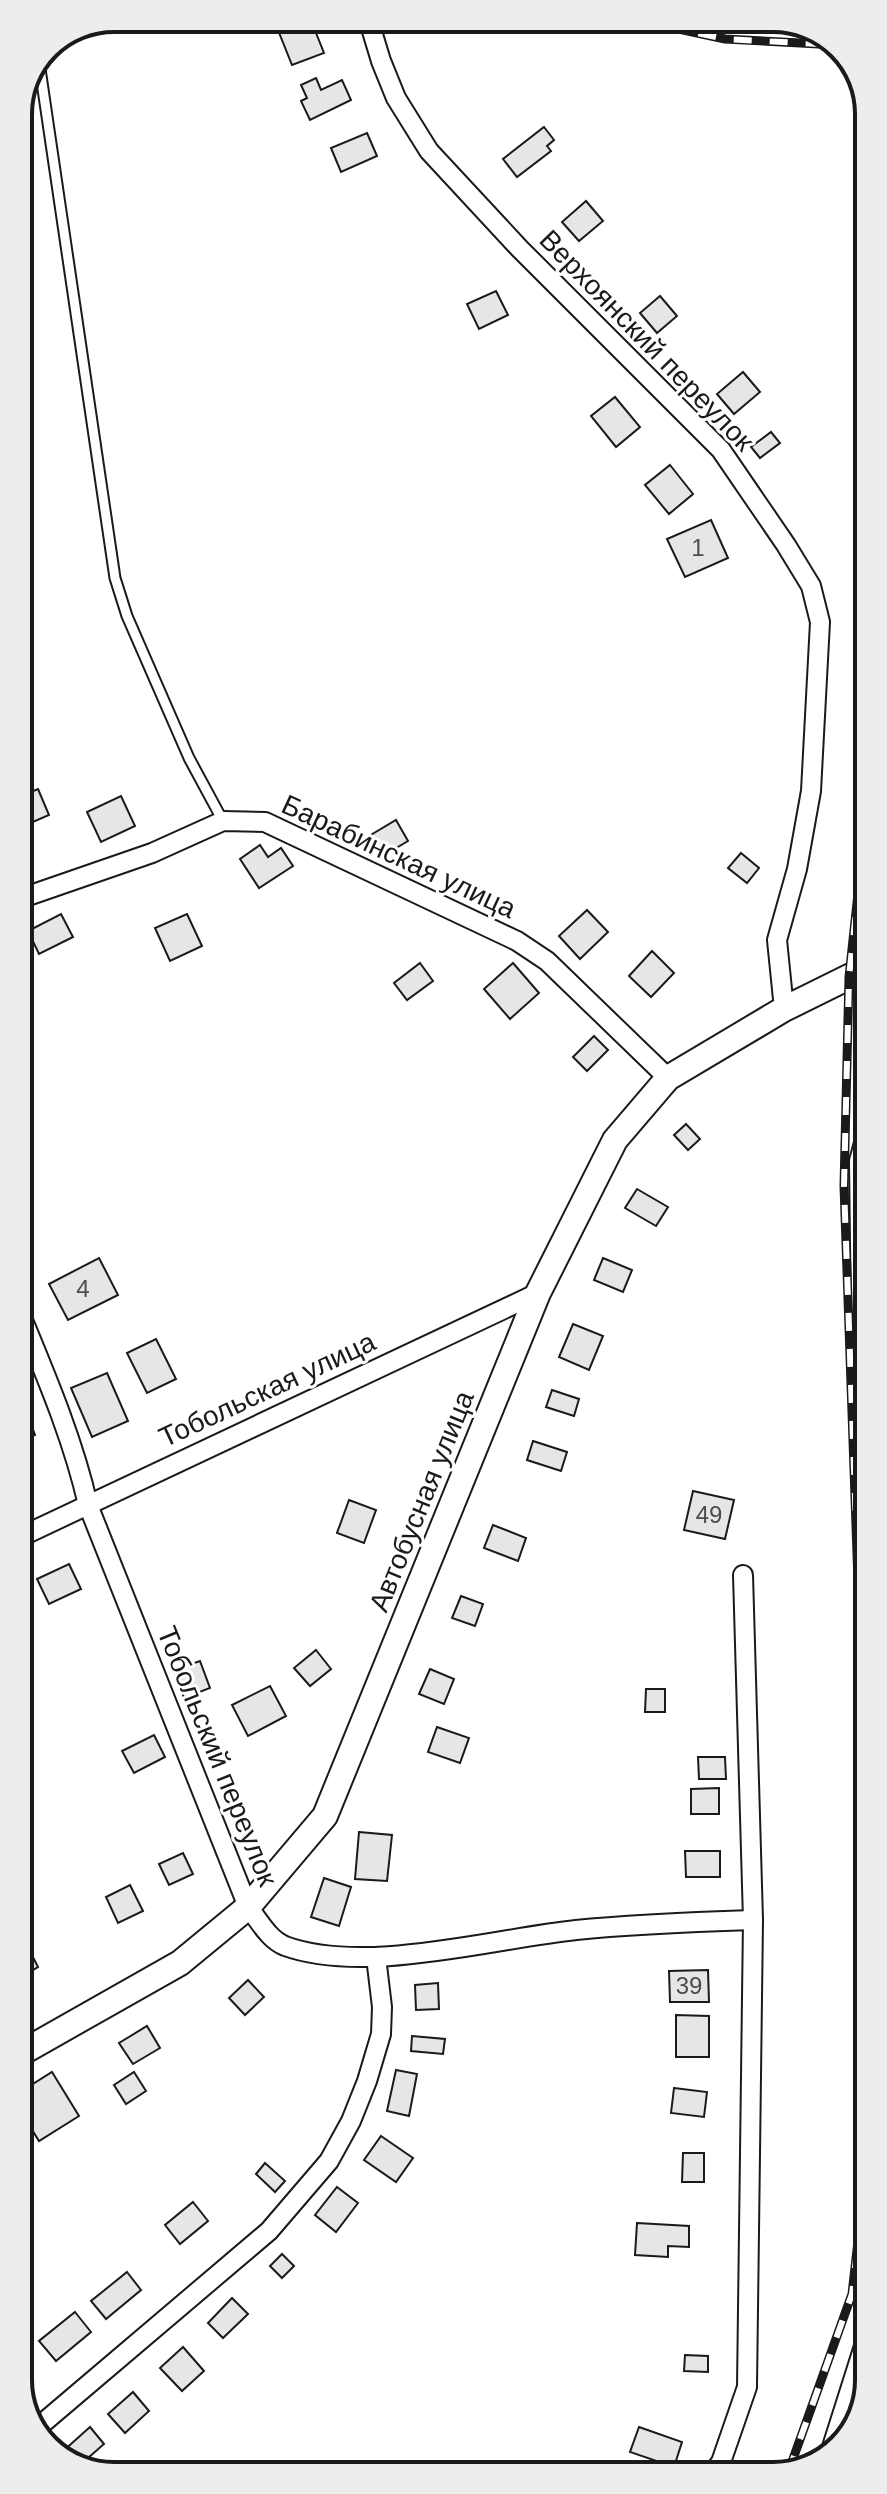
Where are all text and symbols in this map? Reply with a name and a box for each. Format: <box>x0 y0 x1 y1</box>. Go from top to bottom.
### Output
street label: Верхоянский переулок <box>533 224 760 457</box>
house number: 1 <box>691 534 705 561</box>
street label: Барабинская улица <box>277 789 521 924</box>
house number: 4 <box>76 1275 90 1302</box>
street label: Тобольская улица <box>154 1326 381 1453</box>
street label: Автобусная улица <box>363 1386 480 1616</box>
house number: 49 <box>696 1501 722 1528</box>
street label: Тобольский переулок <box>151 1622 284 1891</box>
house number: 39 <box>676 1972 702 1999</box>

